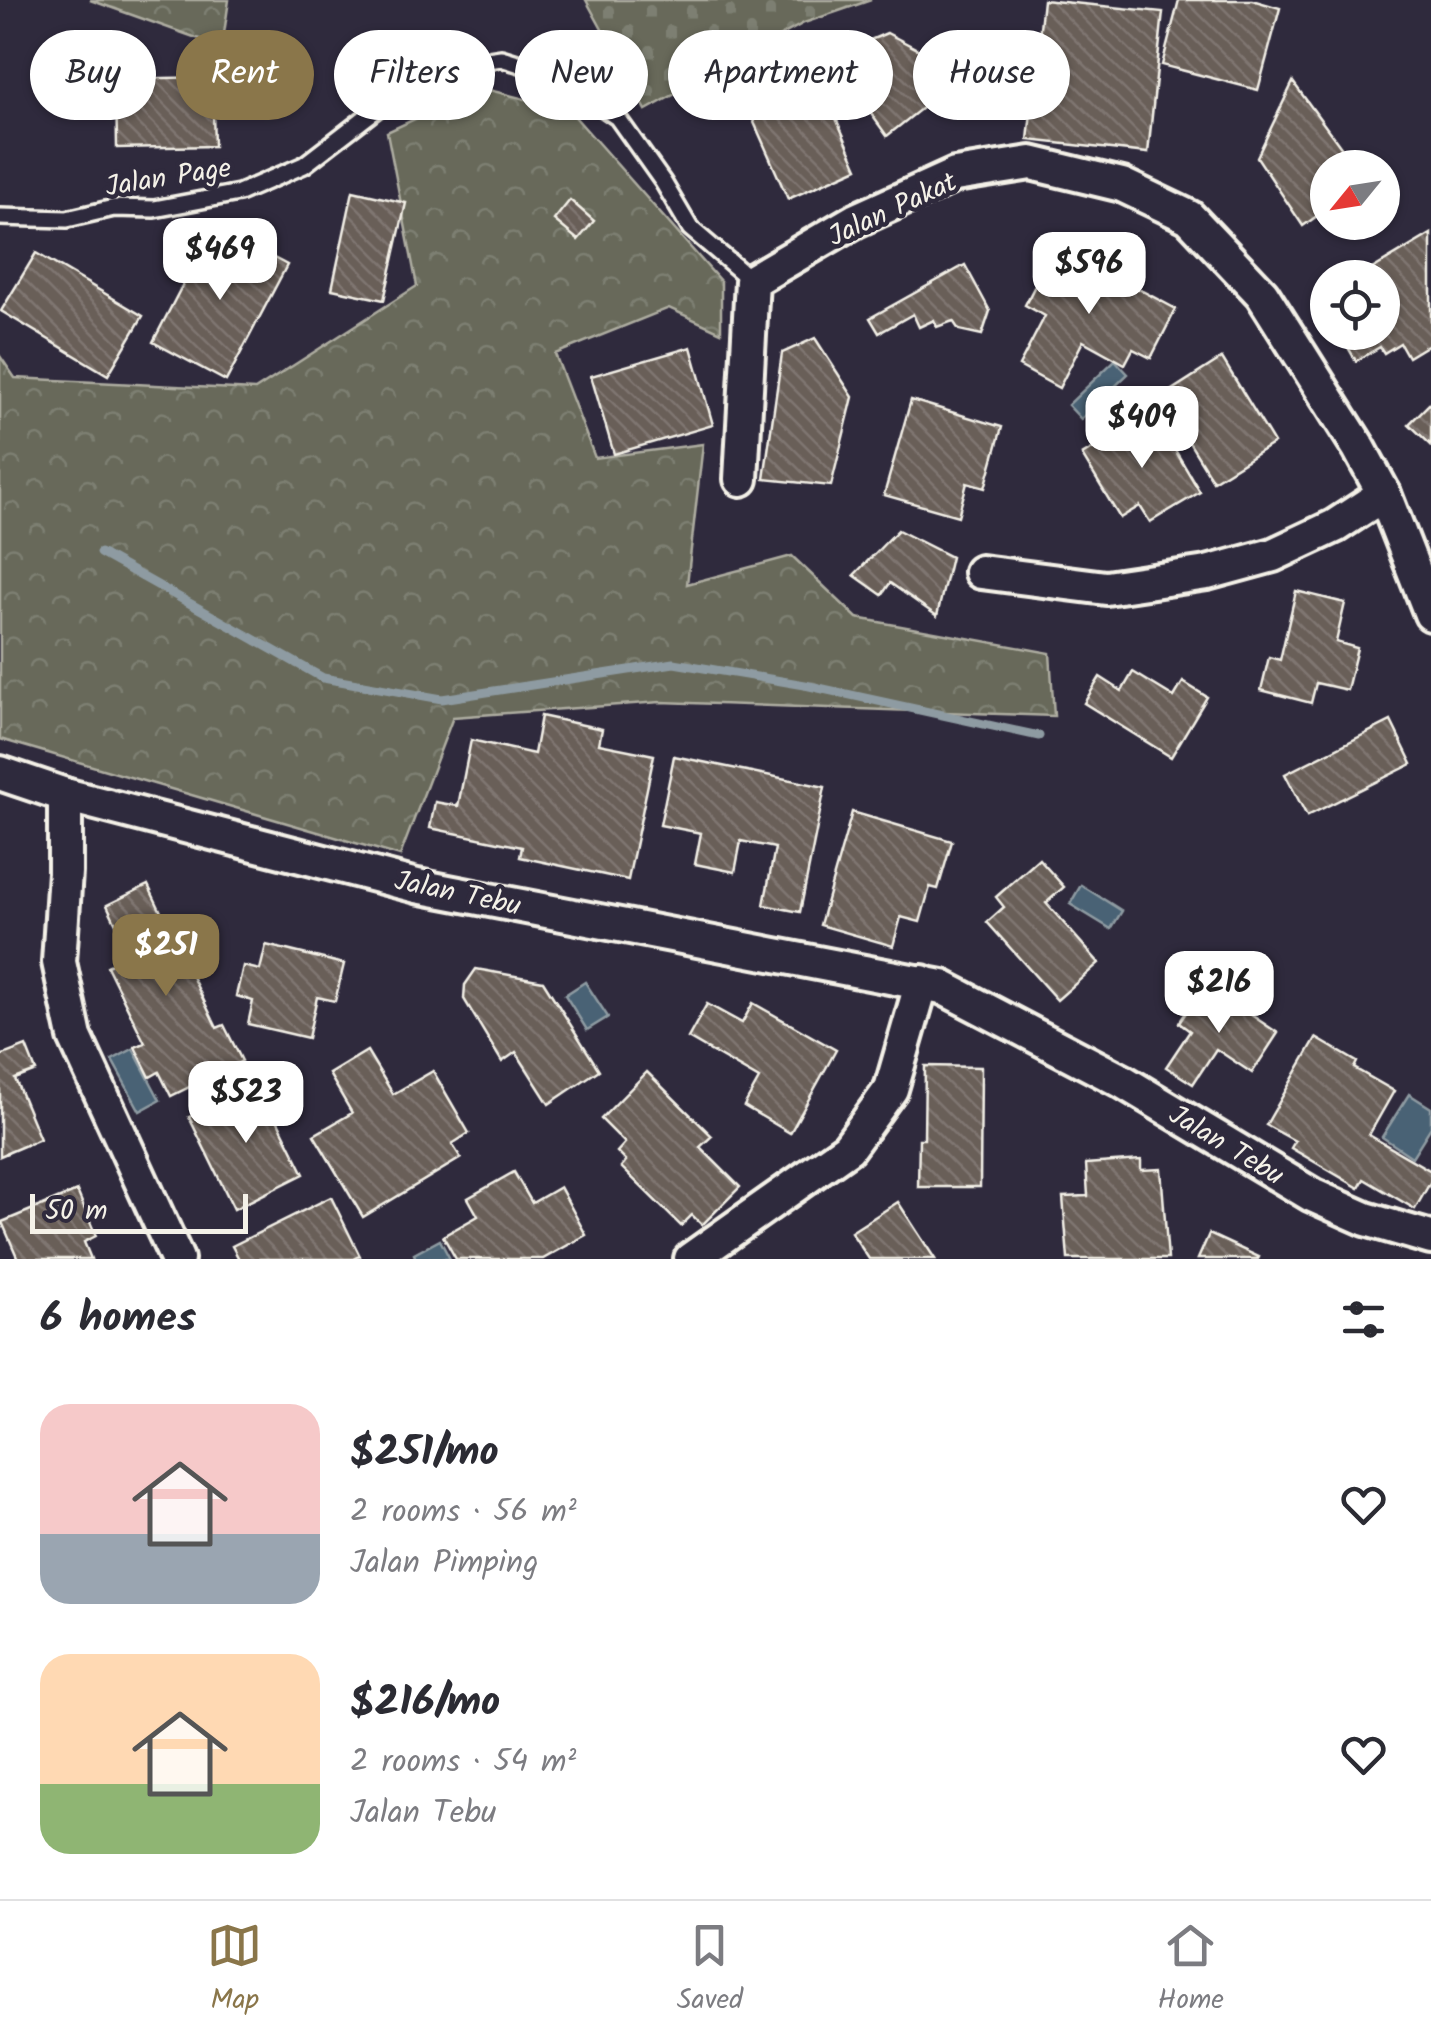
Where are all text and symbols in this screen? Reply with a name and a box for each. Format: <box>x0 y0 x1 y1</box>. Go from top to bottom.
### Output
chip: Buy <box>30 30 156 120</box>
chip: Rent <box>176 30 314 120</box>
chip: Filters <box>334 30 495 120</box>
chip: New <box>515 30 648 120</box>
chip: Apartment <box>668 30 893 120</box>
chip: House <box>913 30 1070 120</box>
street label: Jalan Page <box>102 146 235 211</box>
north arrow <box>1310 150 1400 240</box>
map controls <box>1310 150 1400 350</box>
street label: Jalan Pakat <box>821 160 966 260</box>
pin: $469 <box>161 218 279 303</box>
text: $469 <box>185 225 255 276</box>
pin: $596 <box>1030 232 1148 317</box>
text: $596 <box>1055 239 1123 290</box>
button: locate <box>1310 260 1400 350</box>
pin: $409 <box>1083 386 1201 471</box>
text: $409 <box>1108 393 1177 444</box>
street label: Jalan Tebu <box>390 859 525 930</box>
pin: $251 <box>107 914 225 999</box>
text: $251 <box>134 921 198 972</box>
pin: $216 <box>1160 951 1278 1036</box>
text: $216 <box>1187 958 1251 1009</box>
pin: $523 <box>187 1061 305 1146</box>
text: $523 <box>210 1068 282 1119</box>
street label: Jalan Tebu <box>1159 1094 1292 1198</box>
scale bar <box>30 1189 248 1234</box>
text: 50 m <box>45 1189 108 1234</box>
text: 6 homes <box>40 1286 196 1353</box>
icon: filters <box>1336 1292 1391 1347</box>
text: $251/mo <box>350 1420 499 1487</box>
icon: home <box>120 1444 240 1564</box>
icon: heart <box>1336 1477 1391 1532</box>
text: 2 rooms · 56 m² <box>350 1487 577 1538</box>
text: Jalan Pimping <box>350 1538 538 1589</box>
text: $216/mo <box>350 1670 500 1737</box>
icon: home <box>120 1694 240 1814</box>
icon: heart <box>1336 1727 1391 1782</box>
text: 2 rooms · 54 m² <box>350 1737 576 1788</box>
text: Jalan Tebu <box>350 1788 496 1839</box>
tab: Map <box>207 1918 262 2023</box>
tab: Saved <box>677 1918 743 2023</box>
tab: Home <box>1157 1918 1224 2023</box>

